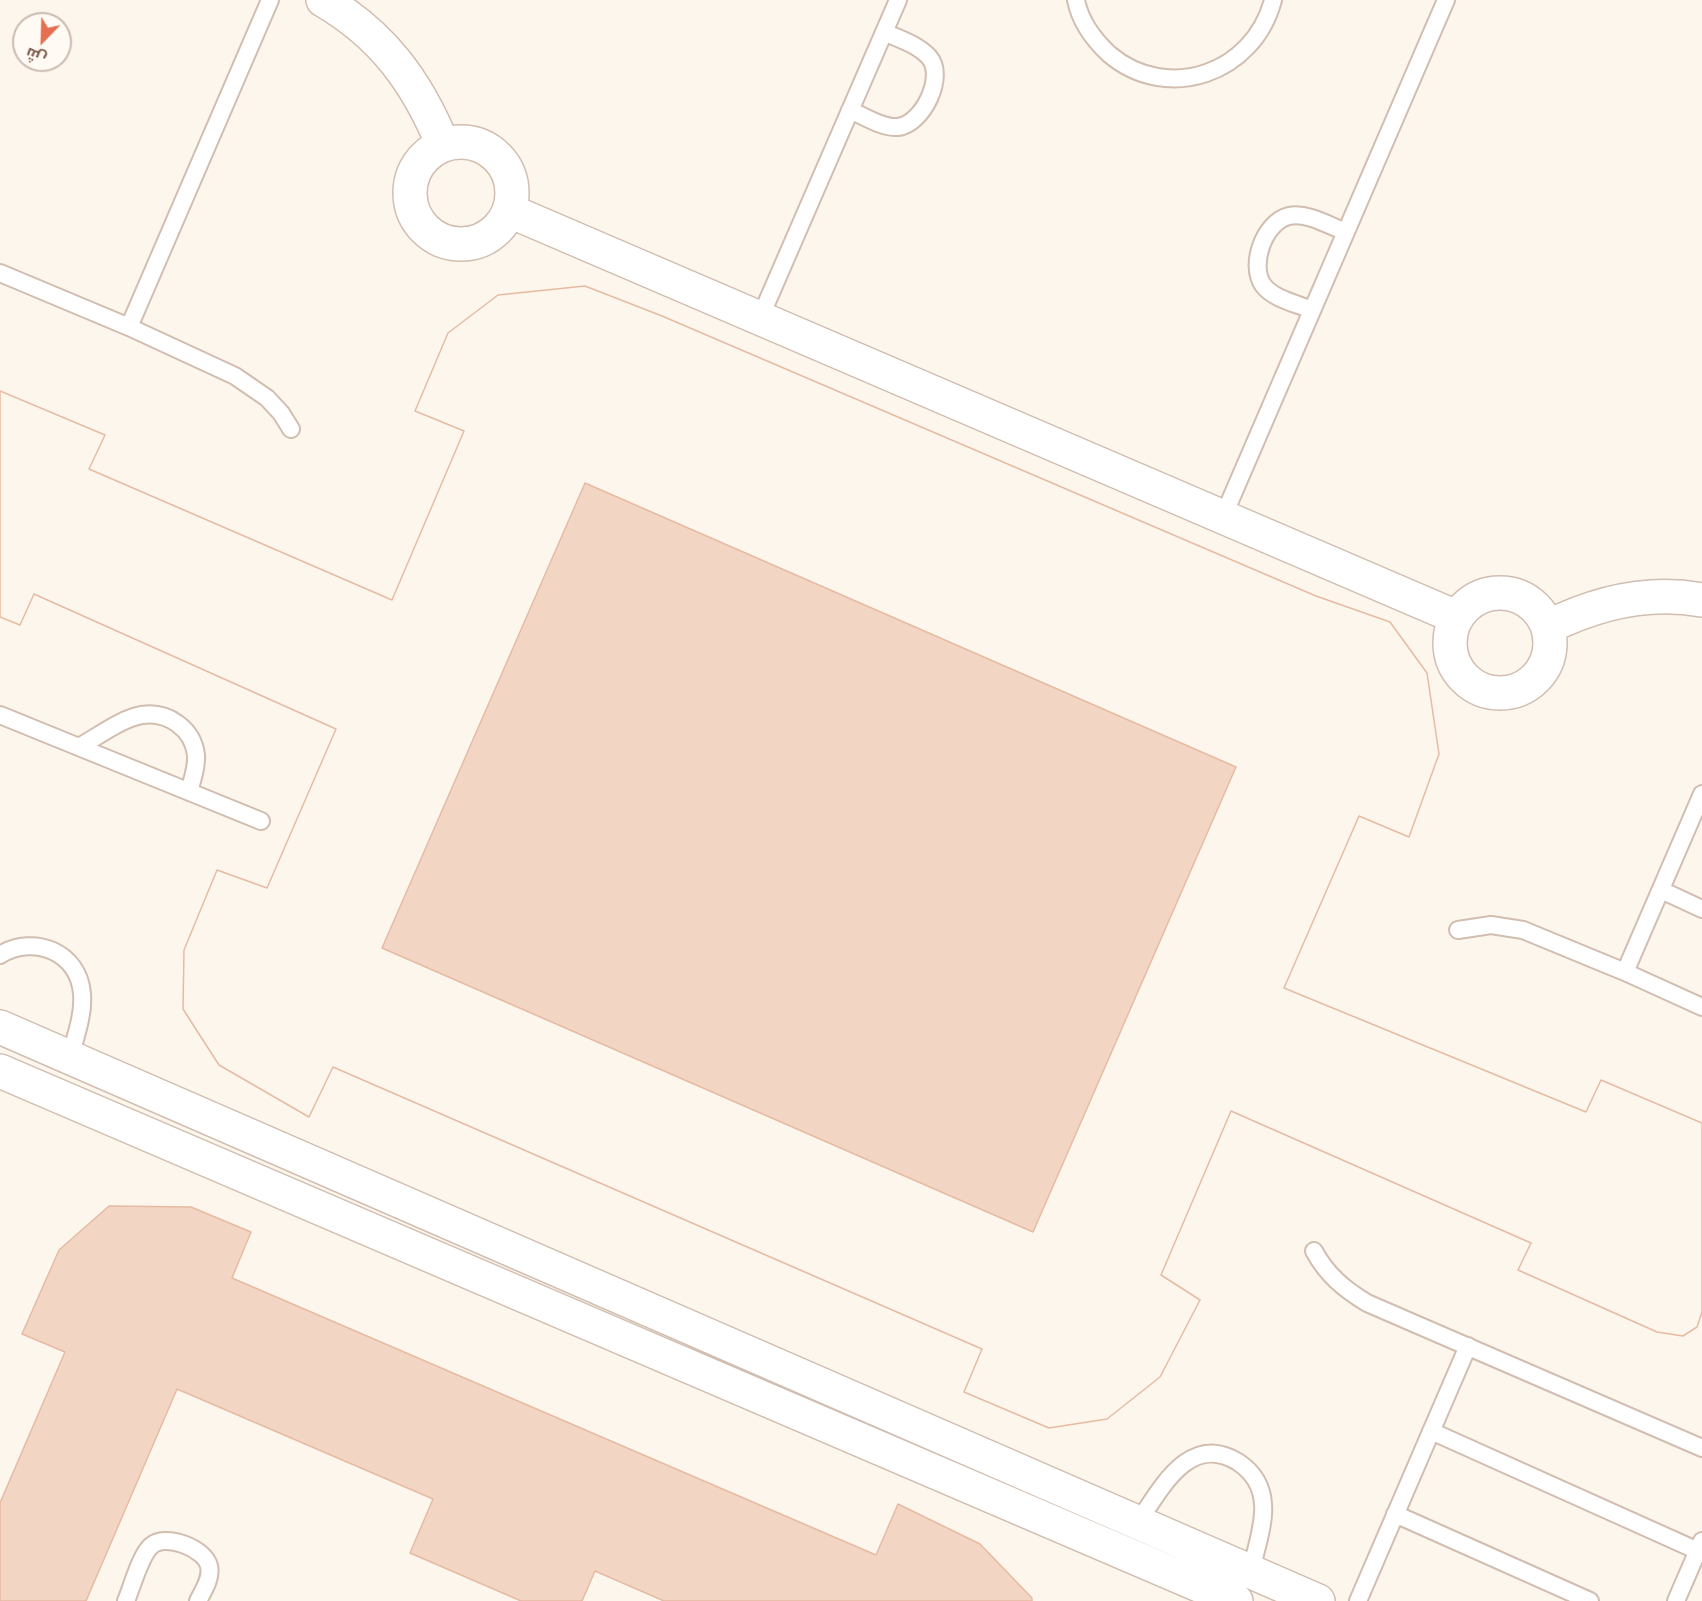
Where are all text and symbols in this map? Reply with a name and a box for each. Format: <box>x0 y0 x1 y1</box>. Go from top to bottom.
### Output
north arrow <box>12 12 72 72</box>
text: ش <box>23 44 49 69</box>

